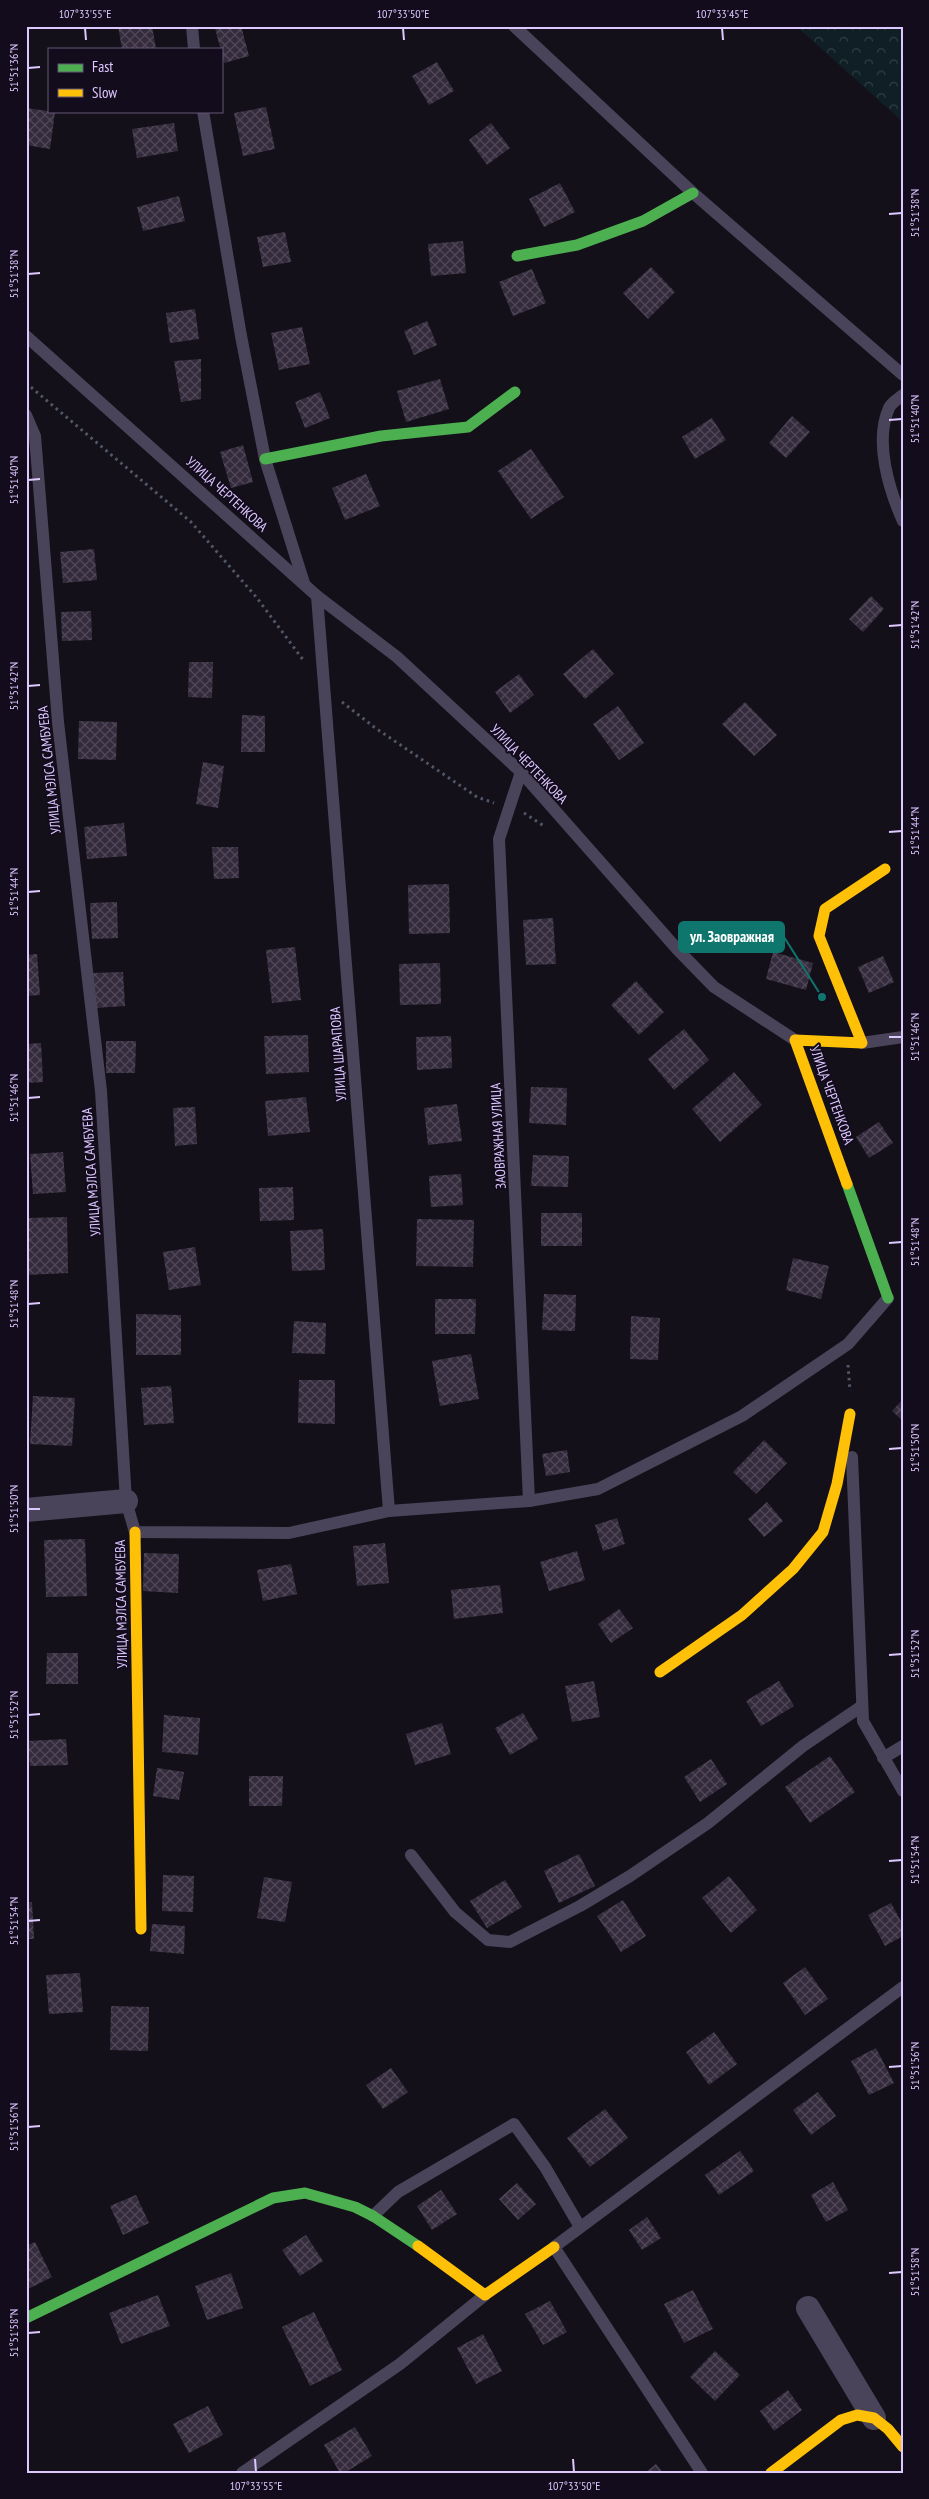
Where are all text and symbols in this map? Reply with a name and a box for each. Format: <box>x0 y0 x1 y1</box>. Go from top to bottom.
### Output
text: 107°33'55"E <box>59 6 111 21</box>
text: 107°33'50"E <box>377 6 429 21</box>
text: 107°33'45"E <box>696 6 748 21</box>
text: 51°51'36"N <box>6 44 21 92</box>
legend <box>48 48 222 112</box>
text: Fast <box>92 57 113 76</box>
text: Slow <box>92 83 117 102</box>
text: 51°51'38"N <box>907 189 922 237</box>
text: 51°51'38"N <box>6 250 21 298</box>
text: 51°51'40"N <box>907 395 922 443</box>
street label: УЛИЦА ЧЕРТЕНКОВА <box>182 453 272 536</box>
text: 51°51'40"N <box>6 456 21 504</box>
text: 51°51'42"N <box>907 601 922 649</box>
text: 51°51'42"N <box>6 662 21 710</box>
street label: УЛИЦА МЭЛСА САМБУЕВА <box>33 705 65 835</box>
street label: УЛИЦА ЧЕРТЕНКОВА <box>486 720 572 808</box>
text: 51°51'44"N <box>907 807 922 855</box>
text: 51°51'44"N <box>6 868 21 916</box>
callout: ул. Заовражная <box>679 922 784 952</box>
text: ул. Заовражная <box>689 927 774 946</box>
street label: УЛИЦА ШАРАПОВА <box>326 1006 350 1102</box>
text: 51°51'46"N <box>907 1013 922 1061</box>
street label: УЛИЦА ЧЕРТЕНКОВА <box>806 1043 858 1147</box>
text: 51°51'46"N <box>6 1074 21 1122</box>
street label: ЗАОВРАЖНАЯ УЛИЦА <box>486 1082 510 1190</box>
street label: УЛИЦА МЭЛСА САМБУЕВА <box>78 1107 104 1237</box>
text: 51°51'48"N <box>907 1218 922 1266</box>
text: 51°51'48"N <box>6 1280 21 1328</box>
text: 51°51'50"N <box>907 1424 922 1472</box>
text: 51°51'50"N <box>6 1485 21 1533</box>
street label: УЛИЦА МЭЛСА САМБУЕВА <box>111 1539 131 1668</box>
text: 51°51'52"N <box>907 1630 922 1678</box>
text: 51°51'52"N <box>6 1691 21 1739</box>
text: 51°51'54"N <box>907 1836 922 1884</box>
text: 51°51'54"N <box>6 1897 21 1945</box>
text: 51°51'56"N <box>907 2042 922 2090</box>
text: 51°51'56"N <box>6 2103 21 2151</box>
text: 51°51'58"N <box>907 2248 922 2296</box>
text: 51°51'58"N <box>6 2309 21 2357</box>
text: 107°33'55"E <box>230 2478 282 2493</box>
text: 107°33'50"E <box>548 2478 600 2493</box>

